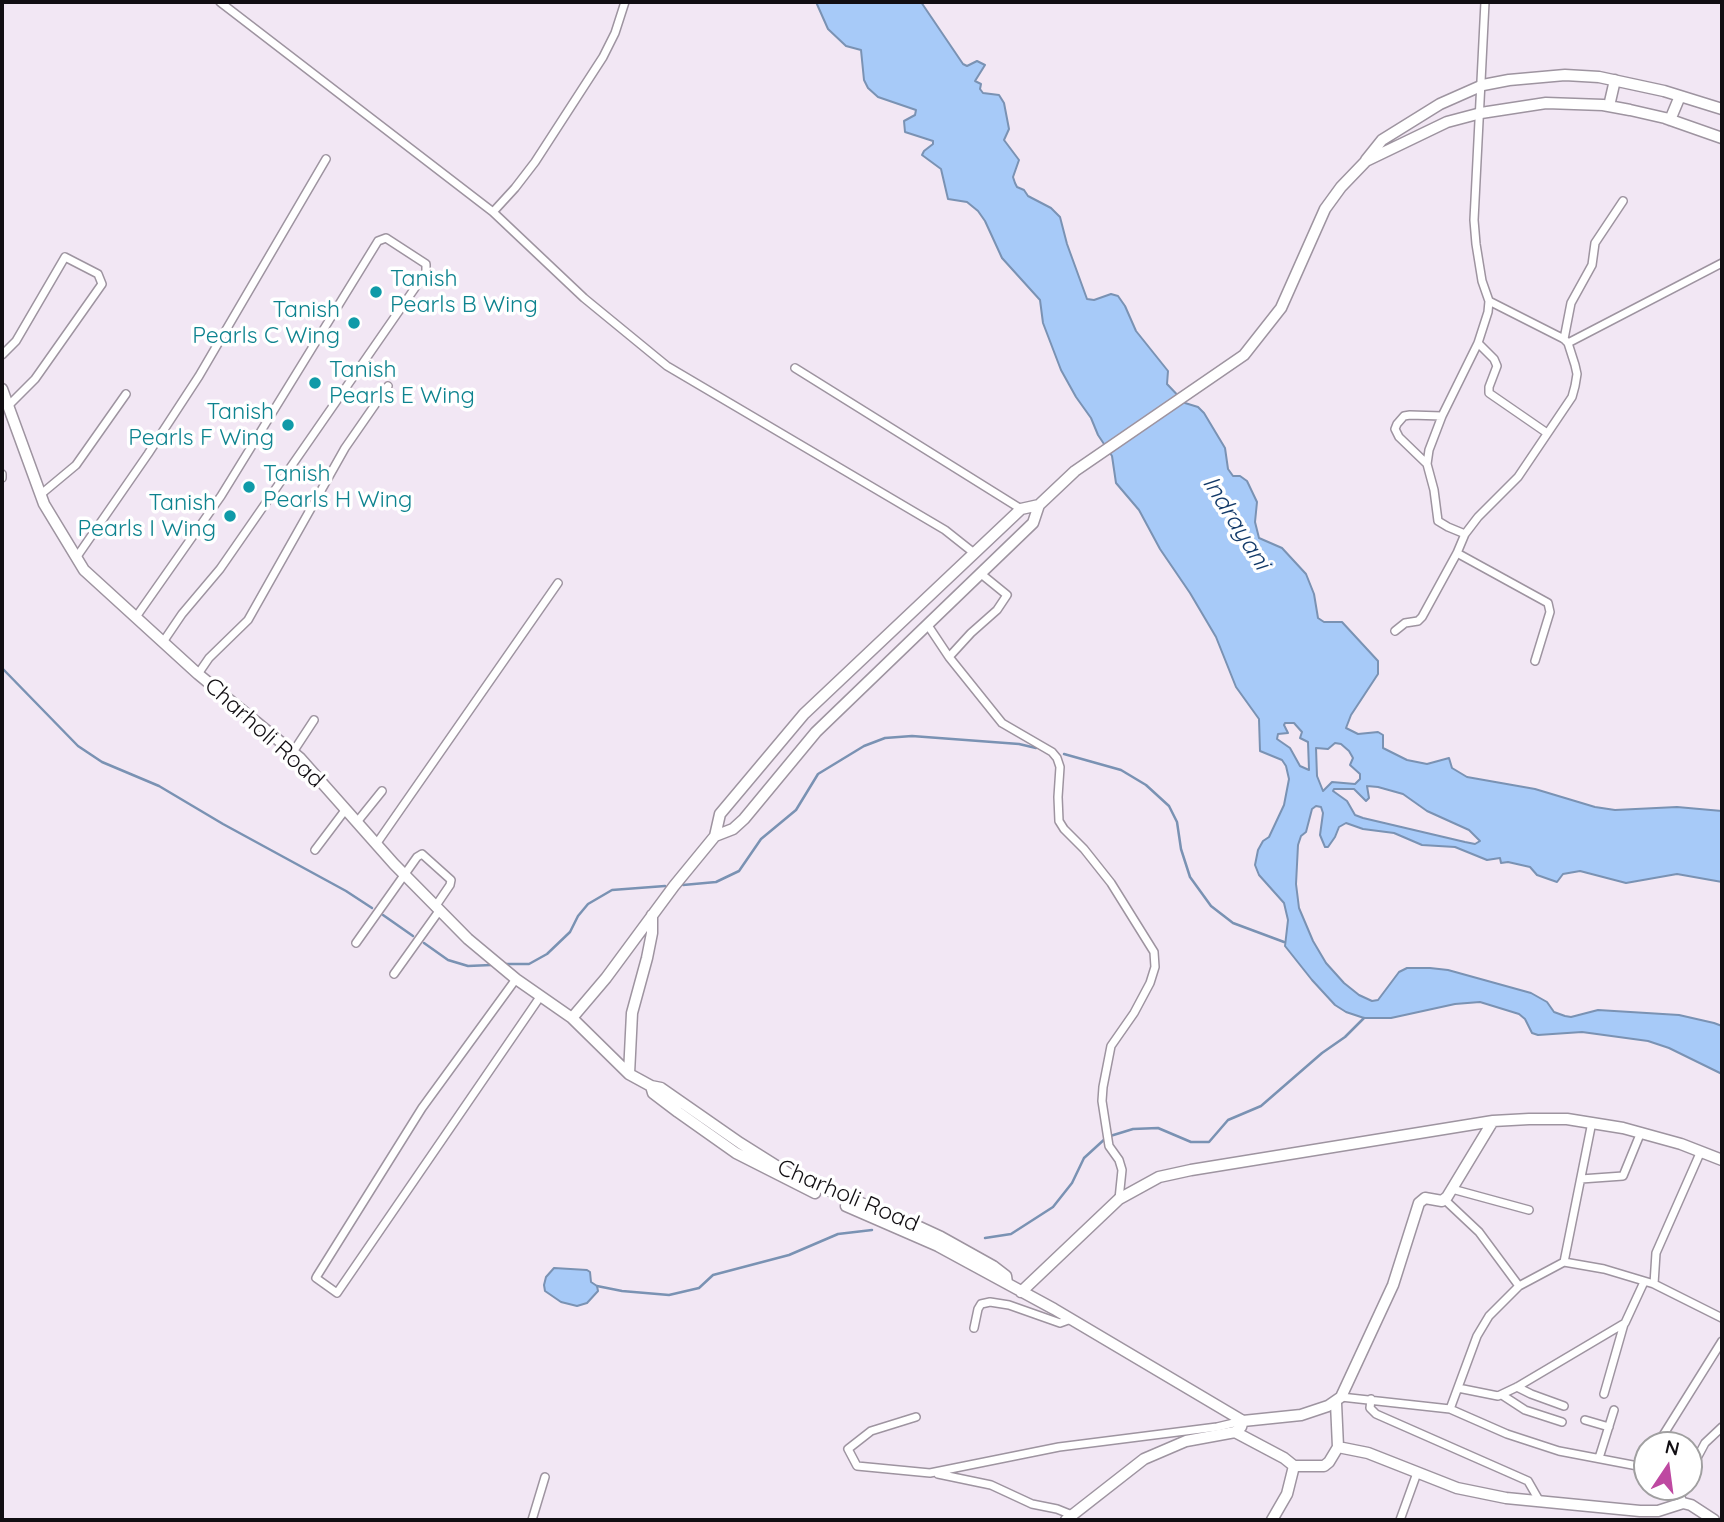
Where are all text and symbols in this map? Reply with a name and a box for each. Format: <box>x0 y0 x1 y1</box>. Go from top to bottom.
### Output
place label: Tanish Pearls B Wing <box>390 265 538 319</box>
marker: Tanish Pearls B Wing <box>368 284 384 300</box>
place label: Tanish Pearls C Wing <box>192 296 340 350</box>
marker: Tanish Pearls C Wing <box>346 315 362 331</box>
place label: Tanish Pearls E Wing <box>329 356 475 410</box>
marker: Tanish Pearls E Wing <box>307 375 323 391</box>
place label: Tanish Pearls F Wing <box>128 398 274 452</box>
marker: Tanish Pearls F Wing <box>280 417 296 433</box>
place label: Tanish Pearls H Wing <box>263 460 412 514</box>
water label: Indrayani <box>1196 471 1276 575</box>
marker: Tanish Pearls H Wing <box>241 479 257 495</box>
place label: Tanish Pearls I Wing <box>77 489 216 543</box>
marker: Tanish Pearls I Wing <box>222 508 238 524</box>
street label: Charholi Road <box>199 672 329 794</box>
street label: Charholi Road <box>773 1154 923 1238</box>
north arrow <box>1633 1431 1703 1501</box>
text: N <box>1663 1434 1682 1461</box>

